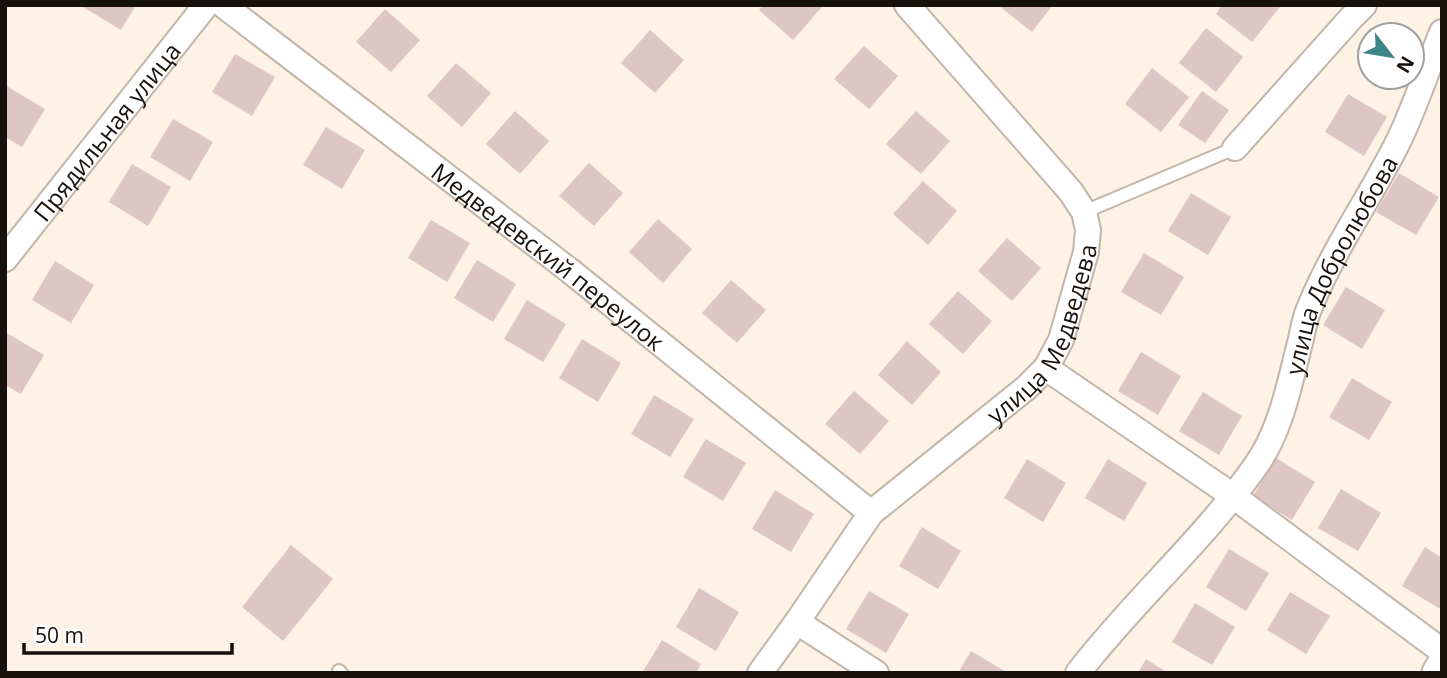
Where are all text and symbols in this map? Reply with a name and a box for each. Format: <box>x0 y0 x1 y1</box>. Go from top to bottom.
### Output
north arrow <box>1356 21 1426 91</box>
street label: Прядильная улица <box>25 35 187 228</box>
text: N <box>1390 51 1421 78</box>
street label: улица Добролюбова <box>1276 150 1405 378</box>
street label: Медведевский переулок <box>425 155 672 358</box>
street label: улица Медведева <box>979 243 1103 430</box>
scale bar <box>24 612 233 656</box>
text: 50 m <box>35 621 84 649</box>

